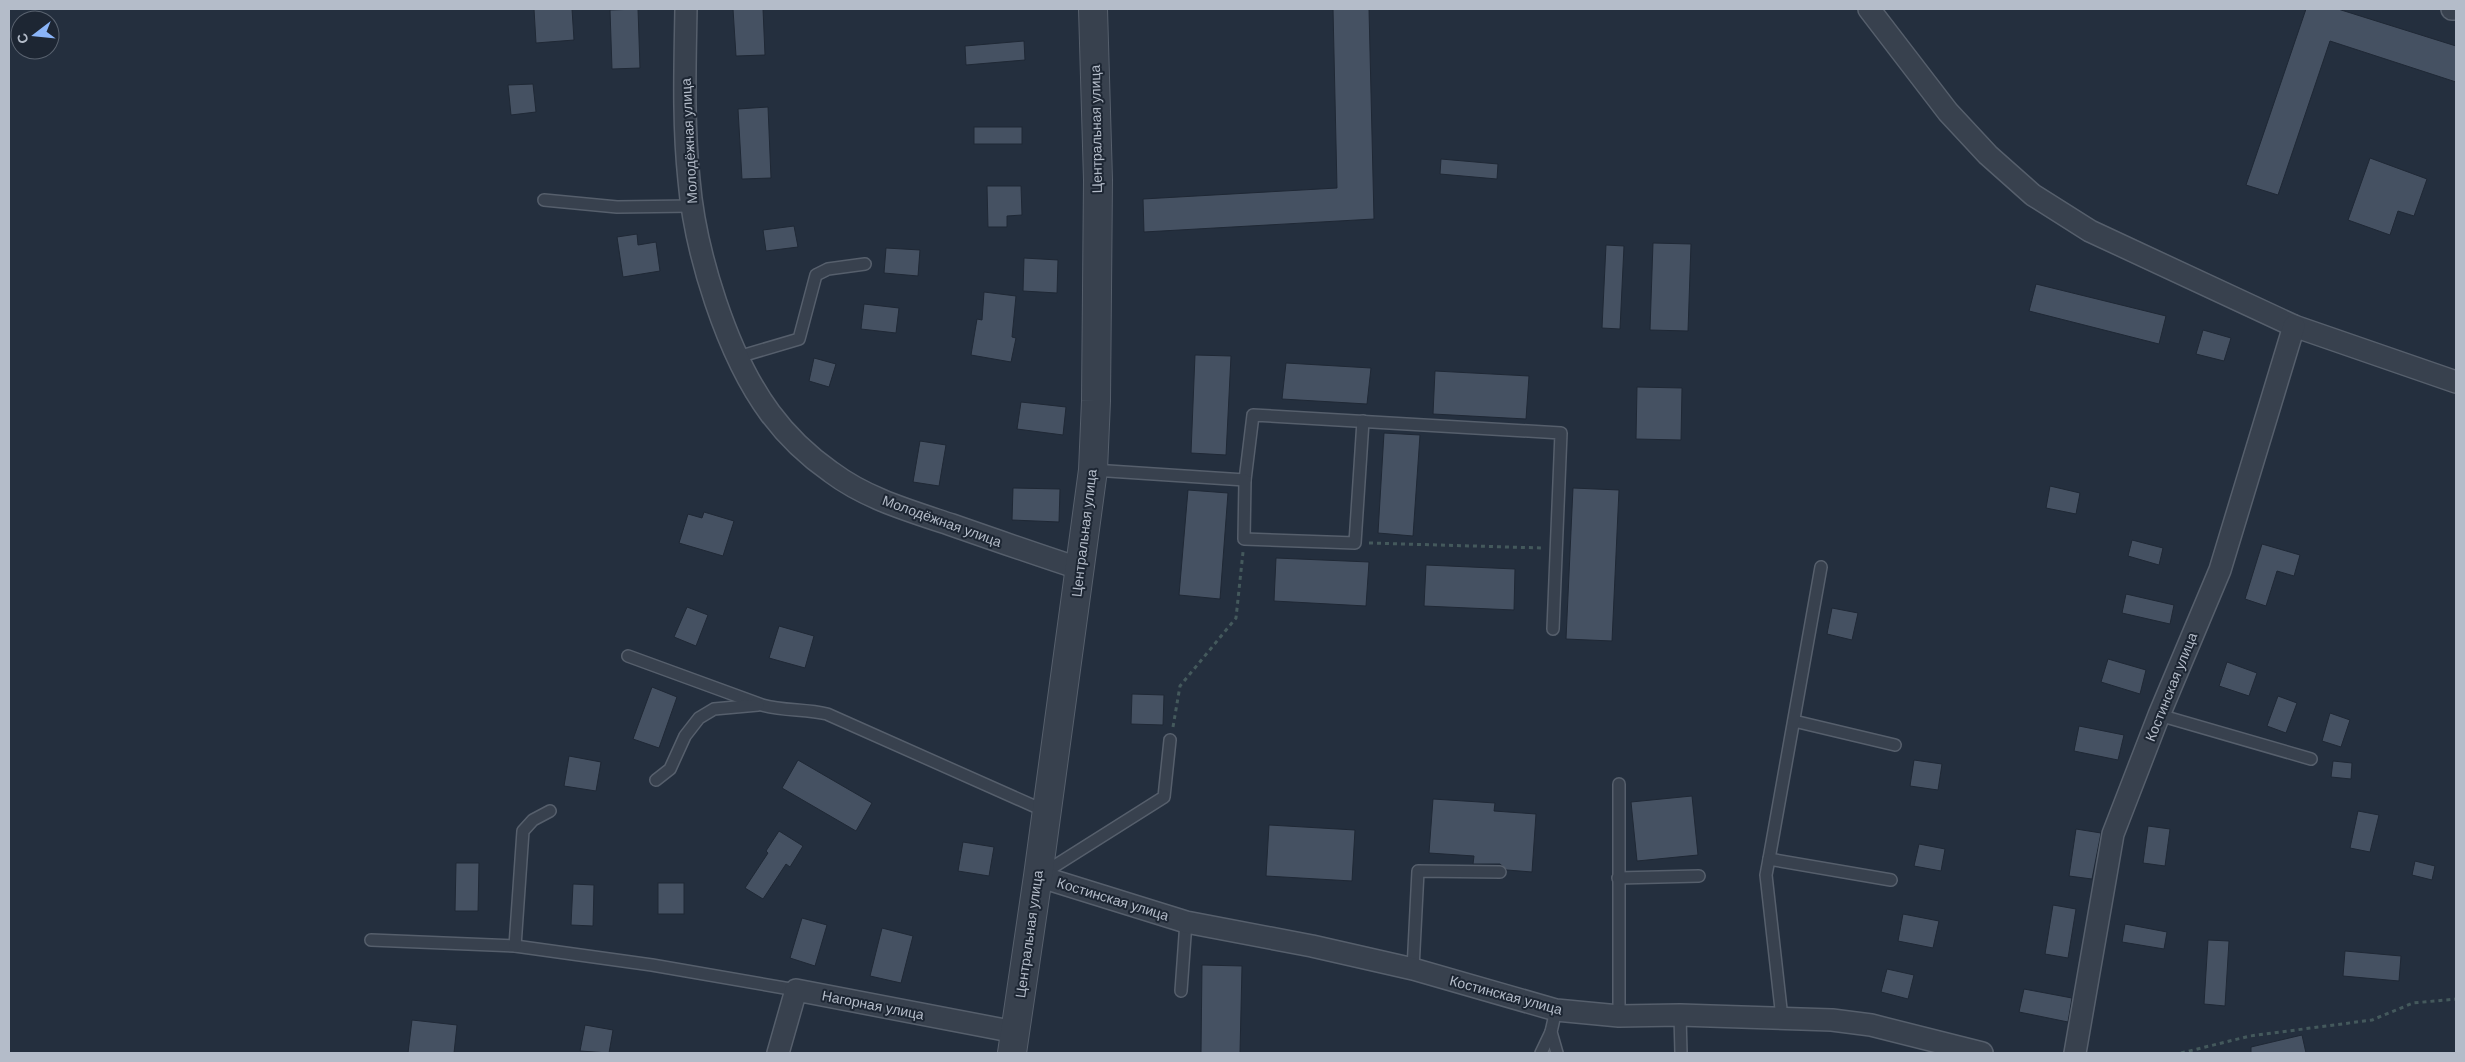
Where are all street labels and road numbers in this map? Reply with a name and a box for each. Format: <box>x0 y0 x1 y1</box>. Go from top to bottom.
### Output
street label: Центральная улица <box>1086 64 1106 193</box>
street label: Молодёжная улица <box>677 78 701 204</box>
street label: Центральная улица <box>1067 468 1101 598</box>
street label: Молодёжная улица <box>880 491 1004 551</box>
street label: Костинская улица <box>2141 630 2201 744</box>
street label: Центральная улица <box>1011 869 1047 999</box>
street label: Костинская улица <box>1055 873 1171 925</box>
street label: Костинская улица <box>1448 971 1565 1019</box>
street label: Нагорная улица <box>820 986 926 1024</box>

